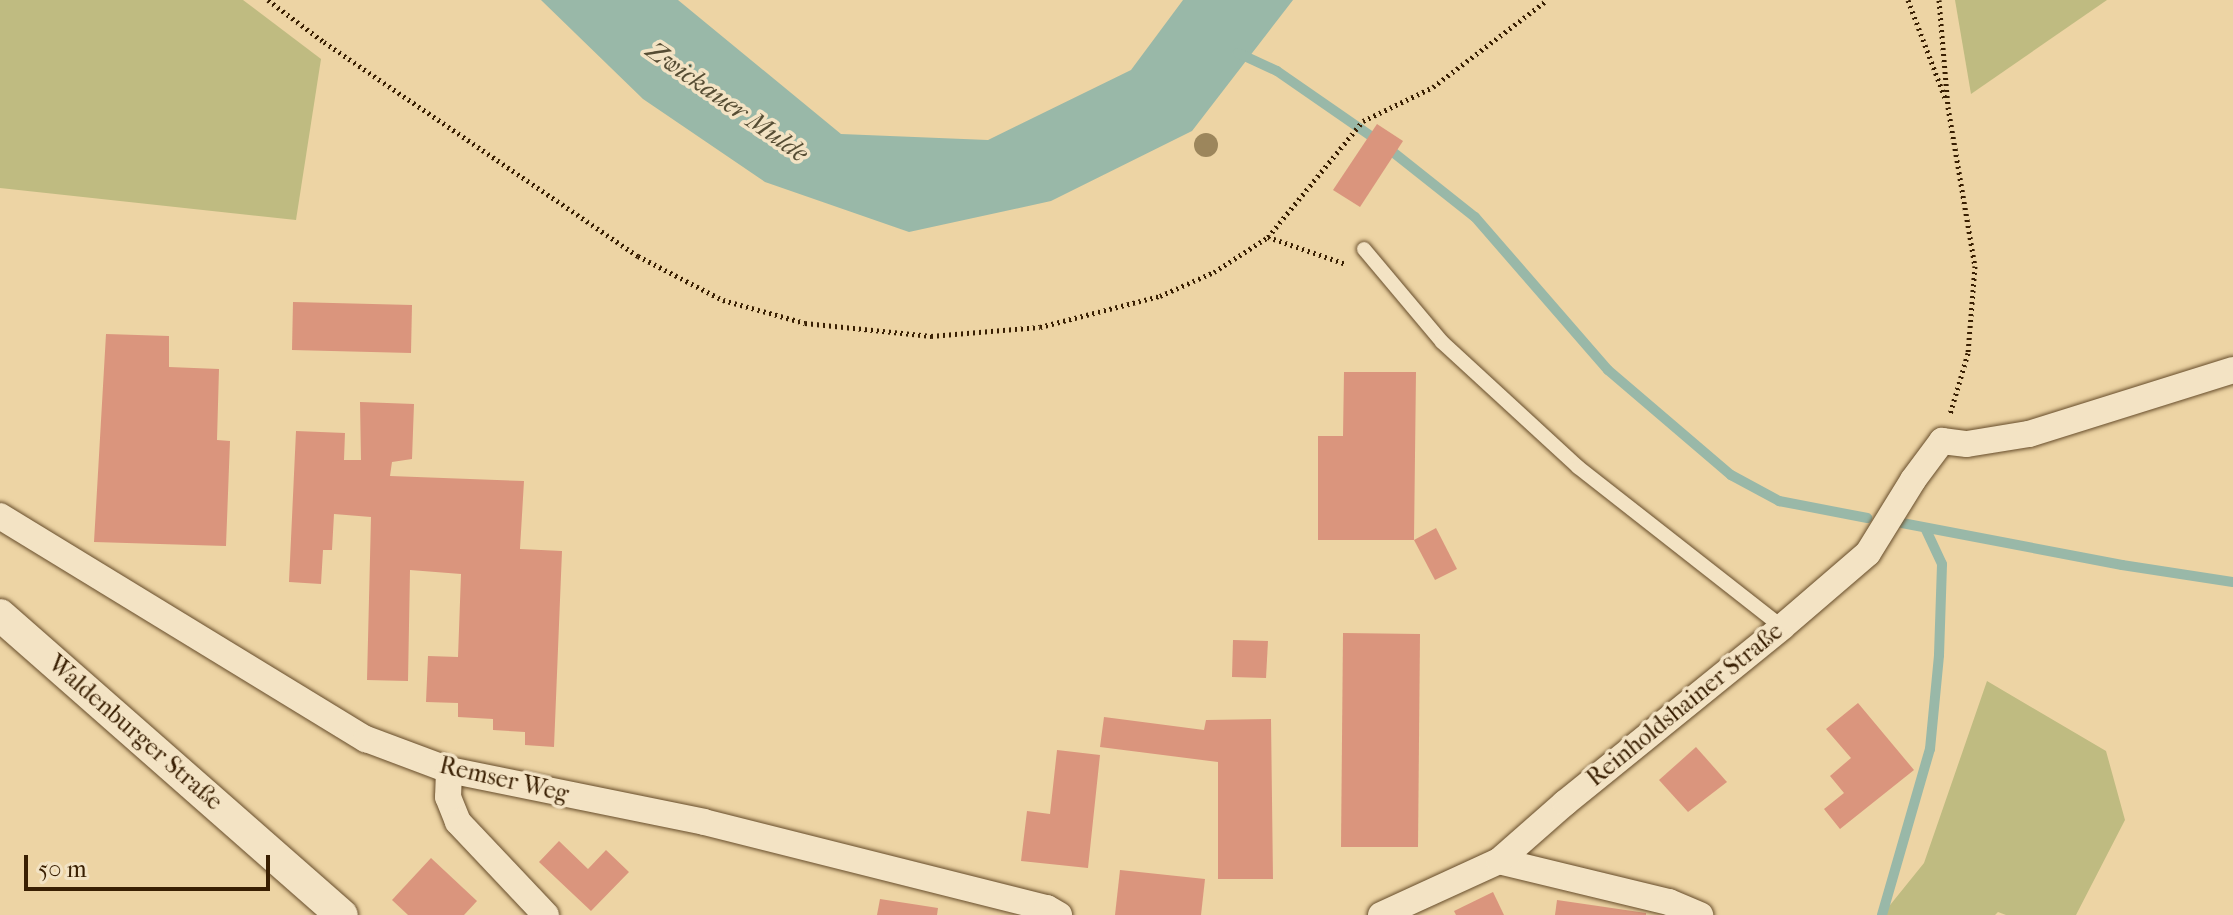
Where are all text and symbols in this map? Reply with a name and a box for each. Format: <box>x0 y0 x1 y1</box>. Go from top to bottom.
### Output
water label: Zwickauer Mulde <box>640 35 814 169</box>
street label: Reinholdshainer Straße <box>1581 617 1789 793</box>
street label: Waldenburger Straße <box>42 649 228 817</box>
street label: Remser Weg <box>437 751 571 809</box>
scale bar <box>28 839 274 889</box>
text: 50 m <box>38 855 87 883</box>

